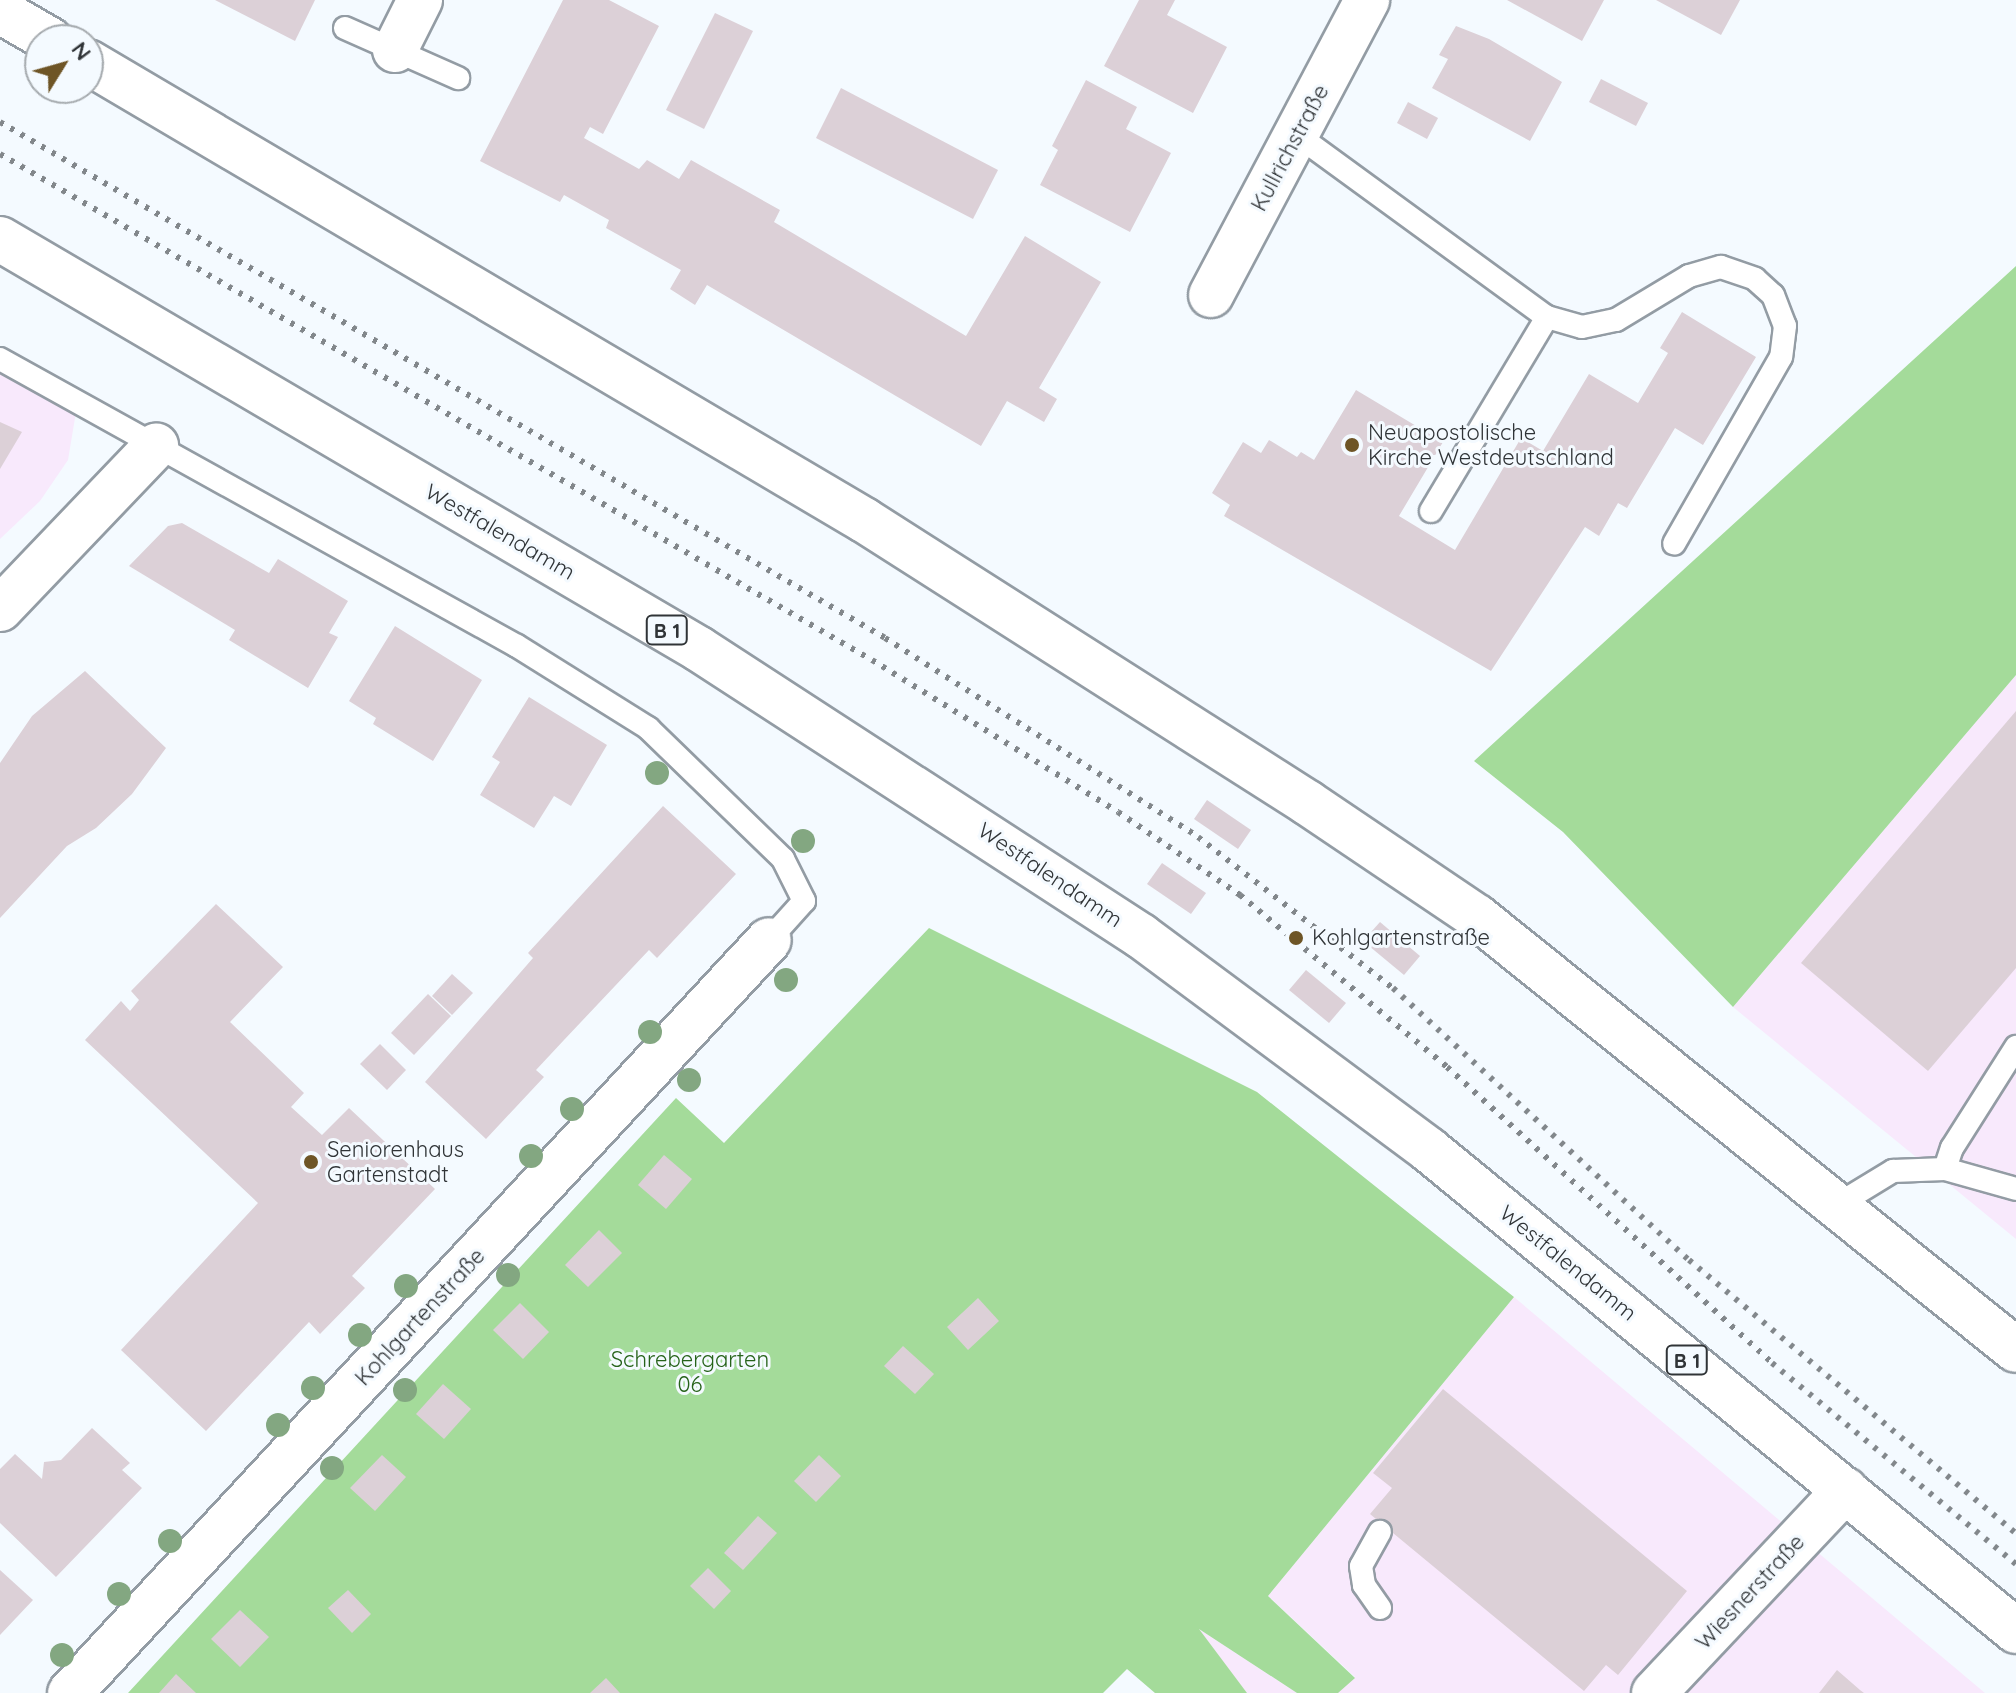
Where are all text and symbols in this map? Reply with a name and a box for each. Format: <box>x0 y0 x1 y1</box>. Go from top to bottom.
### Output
north arrow <box>24 24 104 104</box>
text: N <box>66 36 98 66</box>
street label: Kullrichstraße <box>1246 80 1334 216</box>
place label: Neuapostolische Kirche Westdeutschland <box>1368 419 1614 470</box>
marker: Neuapostolische Kirche Westdeutschland <box>1343 436 1361 454</box>
street label: Westfalendamm <box>420 478 580 586</box>
road number: B 1 <box>645 614 689 646</box>
street label: Westfalendamm <box>973 817 1127 933</box>
place label: Kohlgartenstraße <box>1312 925 1490 951</box>
marker: Kohlgartenstraße <box>1287 929 1305 947</box>
place label: Seniorenhaus Gartenstadt <box>327 1136 464 1188</box>
marker: Seniorenhaus Gartenstadt <box>302 1153 320 1171</box>
street label: Westfalendamm <box>1494 1200 1642 1326</box>
street label: Kohlgartenstraße <box>350 1243 490 1391</box>
road number: B 1 <box>1665 1344 1709 1376</box>
park label: Schrebergarten 06 <box>611 1346 769 1398</box>
street label: Wiesnerstraße <box>1690 1529 1810 1655</box>

